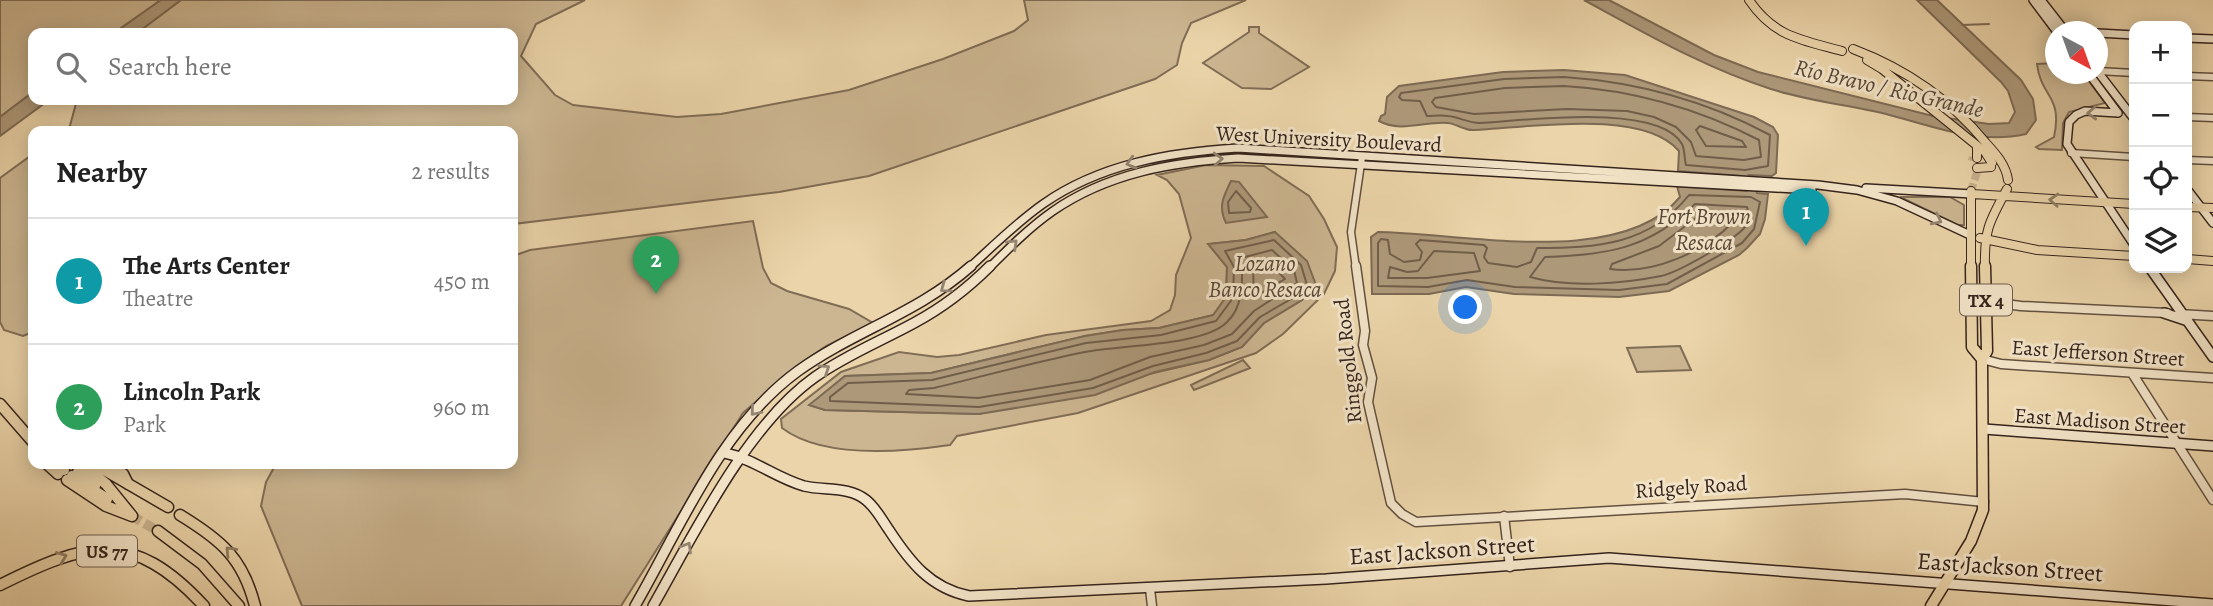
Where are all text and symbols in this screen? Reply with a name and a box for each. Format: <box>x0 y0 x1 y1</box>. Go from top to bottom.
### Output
north arrow <box>2045 21 2108 84</box>
map controls <box>2129 21 2192 273</box>
button: + <box>2129 21 2192 84</box>
search box <box>28 28 518 105</box>
icon: search <box>52 48 90 86</box>
text: Search here <box>108 49 232 84</box>
water label: Río Bravo / Rio Grande <box>1791 52 1986 125</box>
button: − <box>2129 84 2192 147</box>
one-way arrow <box>2086 105 2097 120</box>
street label: West University Boulevard <box>1214 119 1443 159</box>
button: locate <box>2129 147 2192 210</box>
text: Nearby <box>56 152 147 192</box>
one-way arrow <box>1213 152 1224 167</box>
one-way arrow <box>1126 155 1138 170</box>
text: 2 results <box>412 156 490 187</box>
pin: 1 <box>1783 188 1829 246</box>
one-way arrow <box>2049 193 2060 208</box>
water label: Fort Brown Resaca <box>1657 201 1751 258</box>
button: layers <box>2129 210 2192 273</box>
one-way arrow <box>1930 211 1942 225</box>
pin: 2 <box>633 236 679 294</box>
one-way arrow <box>1005 240 1018 253</box>
text: The Arts Center <box>123 248 290 283</box>
water label: Lozano Banco Resaca <box>1208 248 1322 305</box>
text: 1 <box>75 266 83 297</box>
text: 450 m <box>434 266 490 297</box>
one-way arrow <box>940 280 953 292</box>
text: Theatre <box>123 283 193 314</box>
road number: TX 4 <box>1960 284 2012 316</box>
your location <box>1448 290 1482 324</box>
street label: Ringgold Road <box>1327 296 1369 425</box>
street label: East Jefferson Street <box>2011 333 2185 373</box>
one-way arrow <box>817 365 830 377</box>
text: Lincoln Park <box>123 374 260 409</box>
text: 2 <box>73 392 85 423</box>
text: 960 m <box>433 392 490 423</box>
street label: East Madison Street <box>2013 401 2187 441</box>
one-way arrow <box>751 403 764 416</box>
text: Park <box>123 409 166 440</box>
street label: Ridgely Road <box>1634 469 1749 505</box>
street label: East Jackson Street <box>1348 528 1536 572</box>
road number: US 77 <box>77 536 137 566</box>
one-way arrow <box>679 541 692 554</box>
street label: East Jackson Street <box>1916 545 2104 589</box>
one-way arrow <box>225 546 238 559</box>
one-way arrow <box>55 551 68 565</box>

